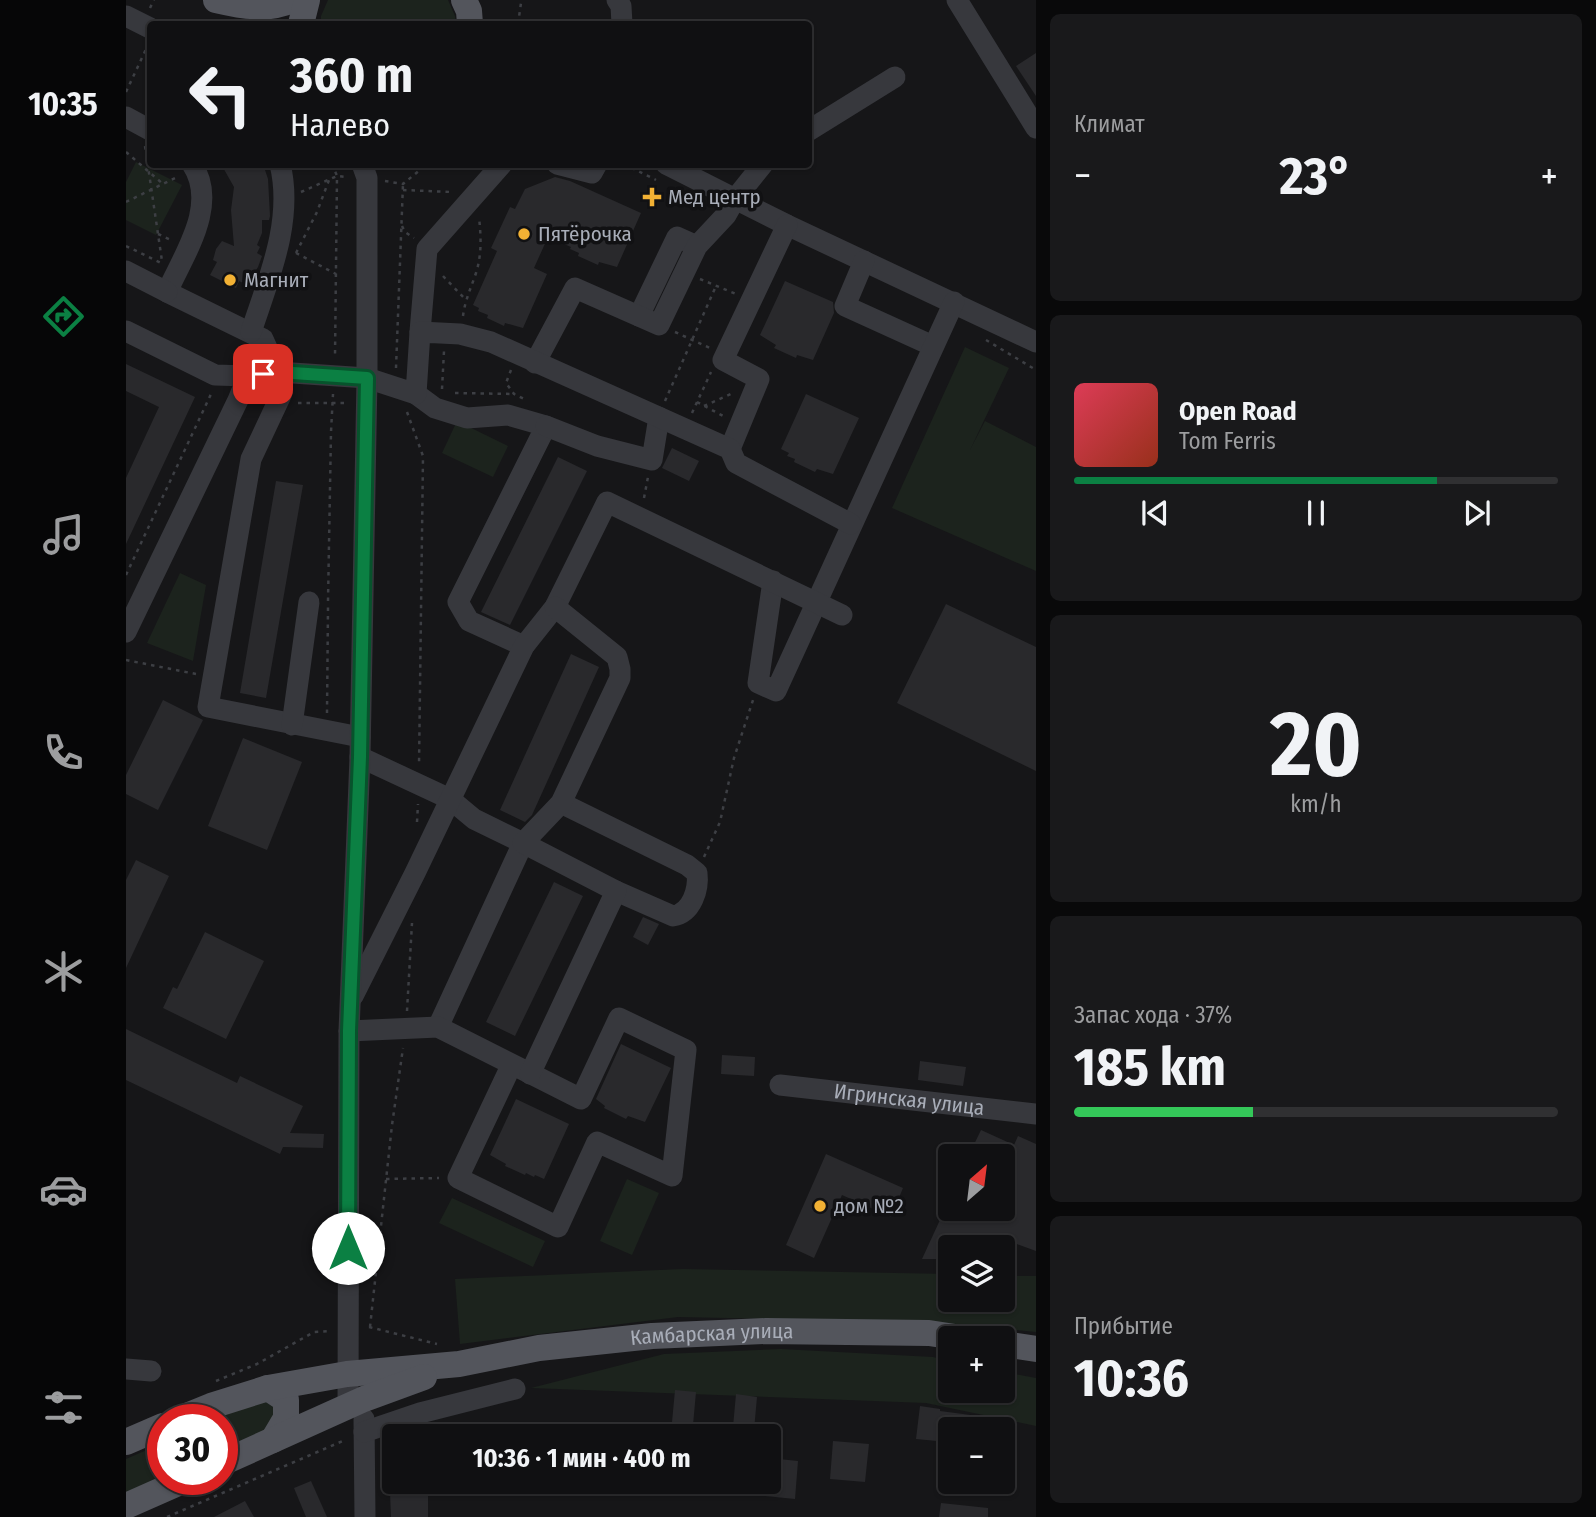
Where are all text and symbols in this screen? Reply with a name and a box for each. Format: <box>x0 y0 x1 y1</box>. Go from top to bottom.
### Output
text: 360 m <box>290 46 413 105</box>
icon: left <box>175 49 266 140</box>
text: 10:35 <box>28 85 98 123</box>
text: Налево <box>290 106 390 144</box>
text: Климат <box>1074 110 1145 138</box>
text: 23° <box>1279 145 1352 208</box>
text: − <box>1074 153 1091 199</box>
text: + <box>1541 153 1558 199</box>
place label: Мед центр <box>668 184 761 210</box>
marker: Мед центр <box>642 187 662 207</box>
place label: Пятёрочка <box>538 221 632 247</box>
marker: Пятёрочка <box>516 226 532 242</box>
place label: Магнит <box>244 267 309 293</box>
marker: Магнит <box>222 272 238 288</box>
icon: directions <box>39 292 88 341</box>
pin <box>233 344 293 404</box>
icon: arrive <box>244 355 282 393</box>
text: Open Road <box>1179 396 1297 427</box>
text: Tom Ferris <box>1179 427 1276 455</box>
icon: previous <box>1136 494 1174 532</box>
icon: pause <box>1297 494 1335 532</box>
icon: next <box>1458 494 1496 532</box>
icon: music <box>39 510 88 559</box>
text: 20 <box>1270 690 1362 799</box>
icon: phone <box>39 728 88 777</box>
text: km/h <box>1290 790 1342 818</box>
icon: climate <box>39 947 88 996</box>
text: Запас хода · 37% <box>1074 1001 1232 1029</box>
text: 185 km <box>1074 1036 1226 1099</box>
street label: Игринская улица <box>832 1078 986 1121</box>
north arrow <box>938 1144 1015 1222</box>
map controls <box>938 1144 1015 1494</box>
icon: car <box>39 1165 88 1214</box>
place label: дом №2 <box>834 1193 904 1219</box>
marker: дом №2 <box>812 1198 828 1214</box>
position arrow <box>311 1211 385 1285</box>
button: layers <box>938 1235 1015 1312</box>
text: Прибытие <box>1074 1312 1173 1340</box>
street label: Камбарская улица <box>629 1318 793 1351</box>
button: + <box>938 1326 1015 1403</box>
text: 10:36 <box>1074 1347 1189 1410</box>
icon: filters <box>39 1383 88 1432</box>
speed limit sign: 30 <box>147 1404 238 1495</box>
button: − <box>938 1417 1015 1494</box>
text: 10:36 · 1 мин · 400 m <box>472 1443 691 1474</box>

